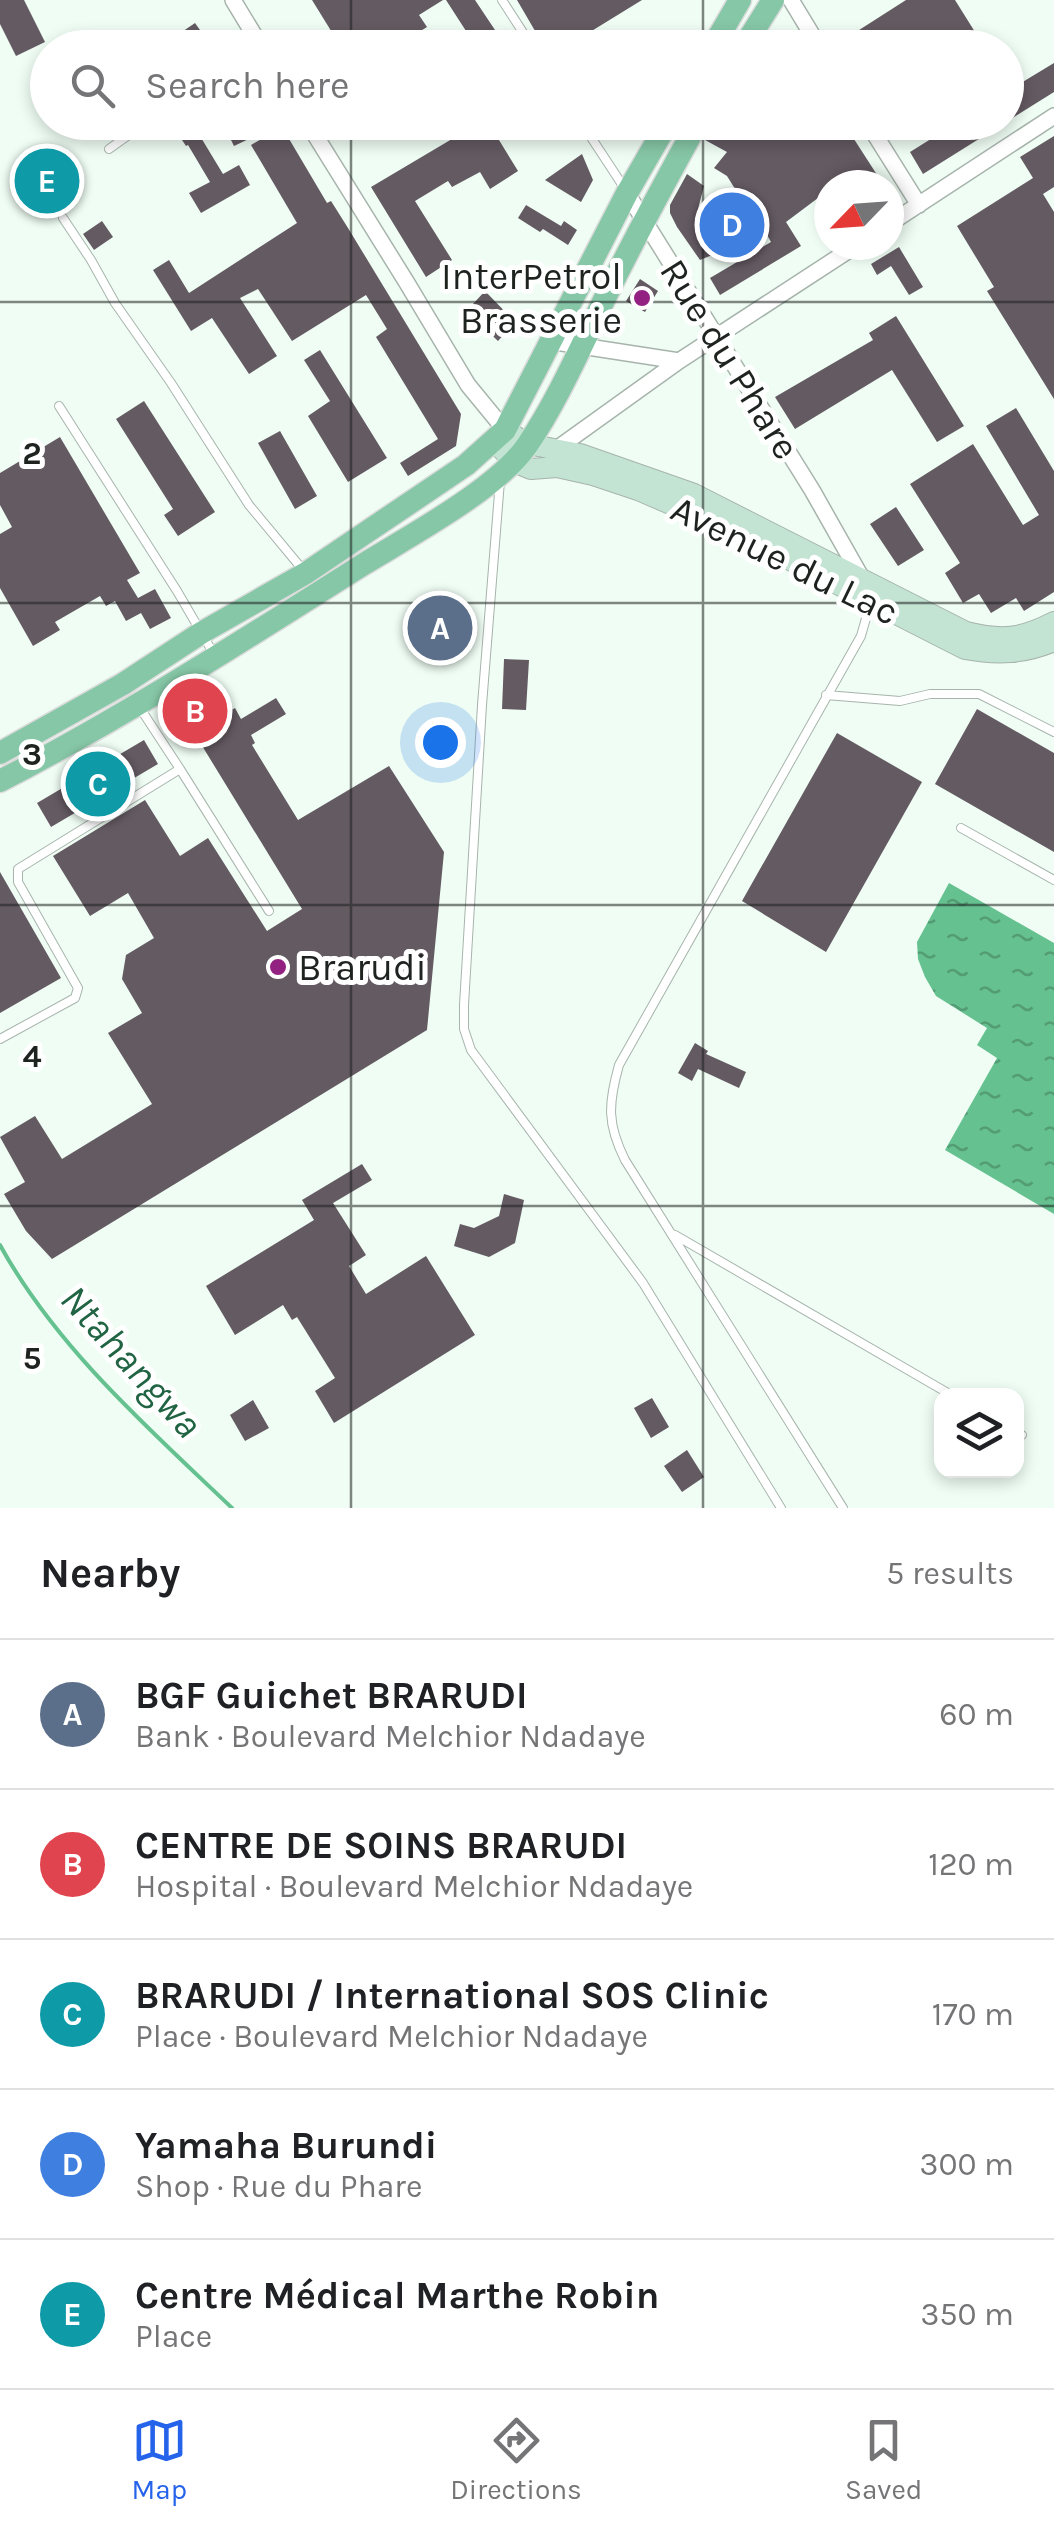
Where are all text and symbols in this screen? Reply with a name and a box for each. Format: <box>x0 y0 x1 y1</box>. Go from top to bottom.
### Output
search box <box>30 30 1024 140</box>
icon: search <box>65 58 120 113</box>
text: Search here <box>145 63 349 108</box>
pin: E <box>15 144 80 218</box>
north arrow <box>814 170 904 260</box>
pin: D <box>700 188 764 262</box>
street label: Rue du Phare <box>650 251 809 468</box>
place label: InterPetrol Brasserie <box>441 254 622 343</box>
marker: InterPetrol Brasserie <box>631 287 653 309</box>
text: 2 <box>22 435 42 472</box>
street label: Avenue du Lac <box>664 486 906 635</box>
pin: A <box>408 590 472 666</box>
pin: B <box>162 674 228 748</box>
your location <box>415 717 466 768</box>
text: 3 <box>22 736 42 773</box>
pin: C <box>66 746 130 822</box>
place label: Brarudi <box>298 945 427 990</box>
marker: Brarudi <box>267 956 289 978</box>
text: 4 <box>22 1038 42 1075</box>
water label: Ntahangwa <box>51 1276 212 1447</box>
text: 5 <box>23 1340 41 1377</box>
map controls <box>934 1388 1024 1478</box>
button: layers <box>934 1388 1024 1478</box>
text: Nearby <box>40 1548 180 1598</box>
text: 5 results <box>886 1555 1014 1592</box>
text: BGF Guichet BRARUDI <box>135 1673 527 1718</box>
text: A <box>62 1696 83 1733</box>
text: 60 m <box>939 1696 1014 1733</box>
text: Bank · Boulevard Melchior Ndadaye <box>135 1718 646 1755</box>
text: CENTRE DE SOINS BRARUDI <box>135 1823 627 1868</box>
text: B <box>62 1846 83 1883</box>
text: 120 m <box>928 1846 1014 1883</box>
text: Hospital · Boulevard Melchior Ndadaye <box>135 1868 693 1905</box>
text: BRARUDI / International SOS Clinic <box>135 1973 769 2018</box>
text: C <box>62 1996 83 2033</box>
text: 170 m <box>932 1996 1014 2033</box>
text: Place · Boulevard Melchior Ndadaye <box>135 2018 648 2055</box>
text: Yamaha Burundi <box>135 2123 437 2168</box>
text: D <box>62 2146 83 2183</box>
text: 300 m <box>920 2146 1014 2183</box>
text: Shop · Rue du Phare <box>135 2168 422 2205</box>
text: Centre Médical Marthe Robin <box>135 2273 659 2318</box>
text: E <box>63 2296 82 2333</box>
text: 350 m <box>921 2296 1014 2333</box>
text: Place <box>135 2318 212 2355</box>
tab: Map <box>132 2413 187 2506</box>
tab: Directions <box>450 2413 582 2506</box>
tab: Saved <box>845 2413 922 2506</box>

